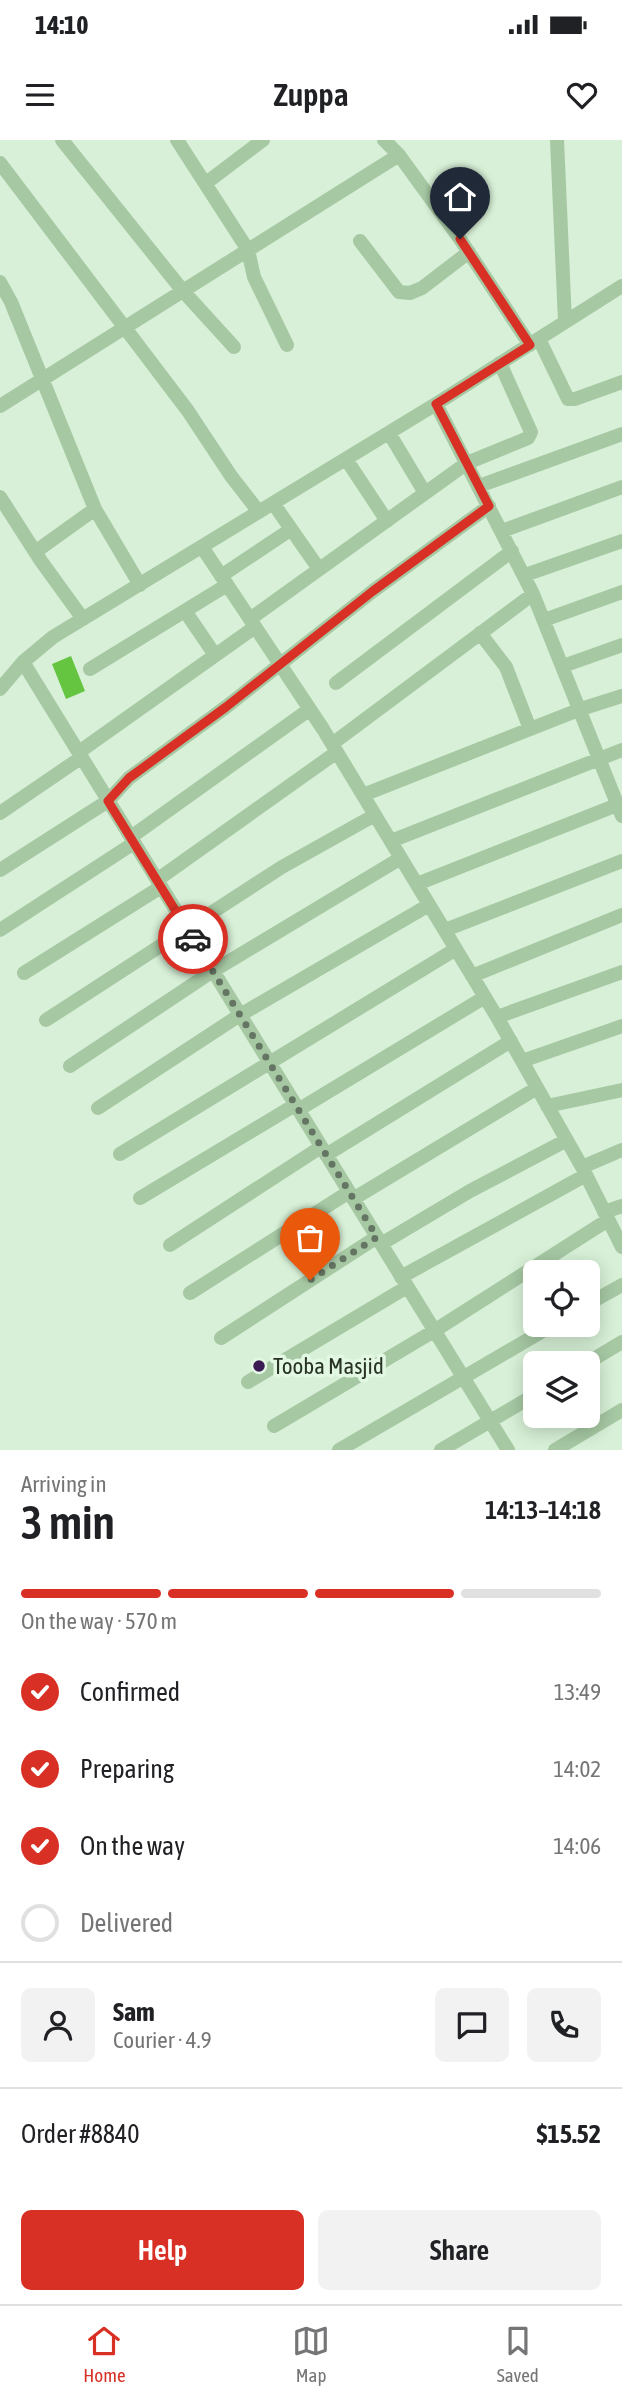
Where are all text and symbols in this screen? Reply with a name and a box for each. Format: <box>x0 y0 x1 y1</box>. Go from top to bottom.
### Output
text: 14:10 <box>35 10 89 40</box>
icon: menu <box>21 76 59 114</box>
text: Zuppa <box>273 76 349 113</box>
icon: heart <box>563 76 601 114</box>
pin <box>430 167 490 239</box>
icon: home <box>441 178 479 216</box>
courier <box>158 904 228 974</box>
icon: car <box>174 920 212 958</box>
pin <box>280 1208 340 1280</box>
icon: bag <box>291 1219 329 1257</box>
map controls <box>523 1260 600 1428</box>
button: locate <box>523 1260 600 1337</box>
button: layers <box>523 1351 600 1428</box>
place label: Tooba Masjid <box>273 1353 384 1379</box>
marker: Tooba Masjid <box>251 1358 267 1374</box>
text: Arriving in <box>21 1471 107 1497</box>
text: 14:13–14:18 <box>485 1495 601 1525</box>
text: 3 min <box>21 1496 115 1549</box>
text: On the way · 570 m <box>21 1608 177 1634</box>
icon: check <box>21 1673 59 1711</box>
text: Confirmed <box>80 1677 180 1707</box>
text: 13:49 <box>554 1679 601 1705</box>
icon: check <box>21 1750 59 1788</box>
text: Preparing <box>80 1754 174 1784</box>
text: 14:02 <box>553 1756 601 1782</box>
icon: check <box>21 1827 59 1865</box>
text: On the way <box>80 1831 185 1861</box>
text: 14:06 <box>553 1833 601 1859</box>
text: Delivered <box>80 1908 173 1938</box>
button: person <box>21 1988 95 2062</box>
button: chat <box>435 1988 509 2062</box>
button: phone <box>527 1988 601 2062</box>
text: Sam <box>113 1997 155 2027</box>
text: Courier · 4.9 <box>113 2027 212 2053</box>
text: Order #8840 <box>21 2119 140 2149</box>
text: $15.52 <box>537 2119 601 2149</box>
button: Help <box>21 2210 304 2290</box>
button: Share <box>318 2210 601 2290</box>
tab: Home <box>83 2322 126 2386</box>
tab: Map <box>292 2322 330 2386</box>
tab: Saved <box>497 2322 539 2386</box>

